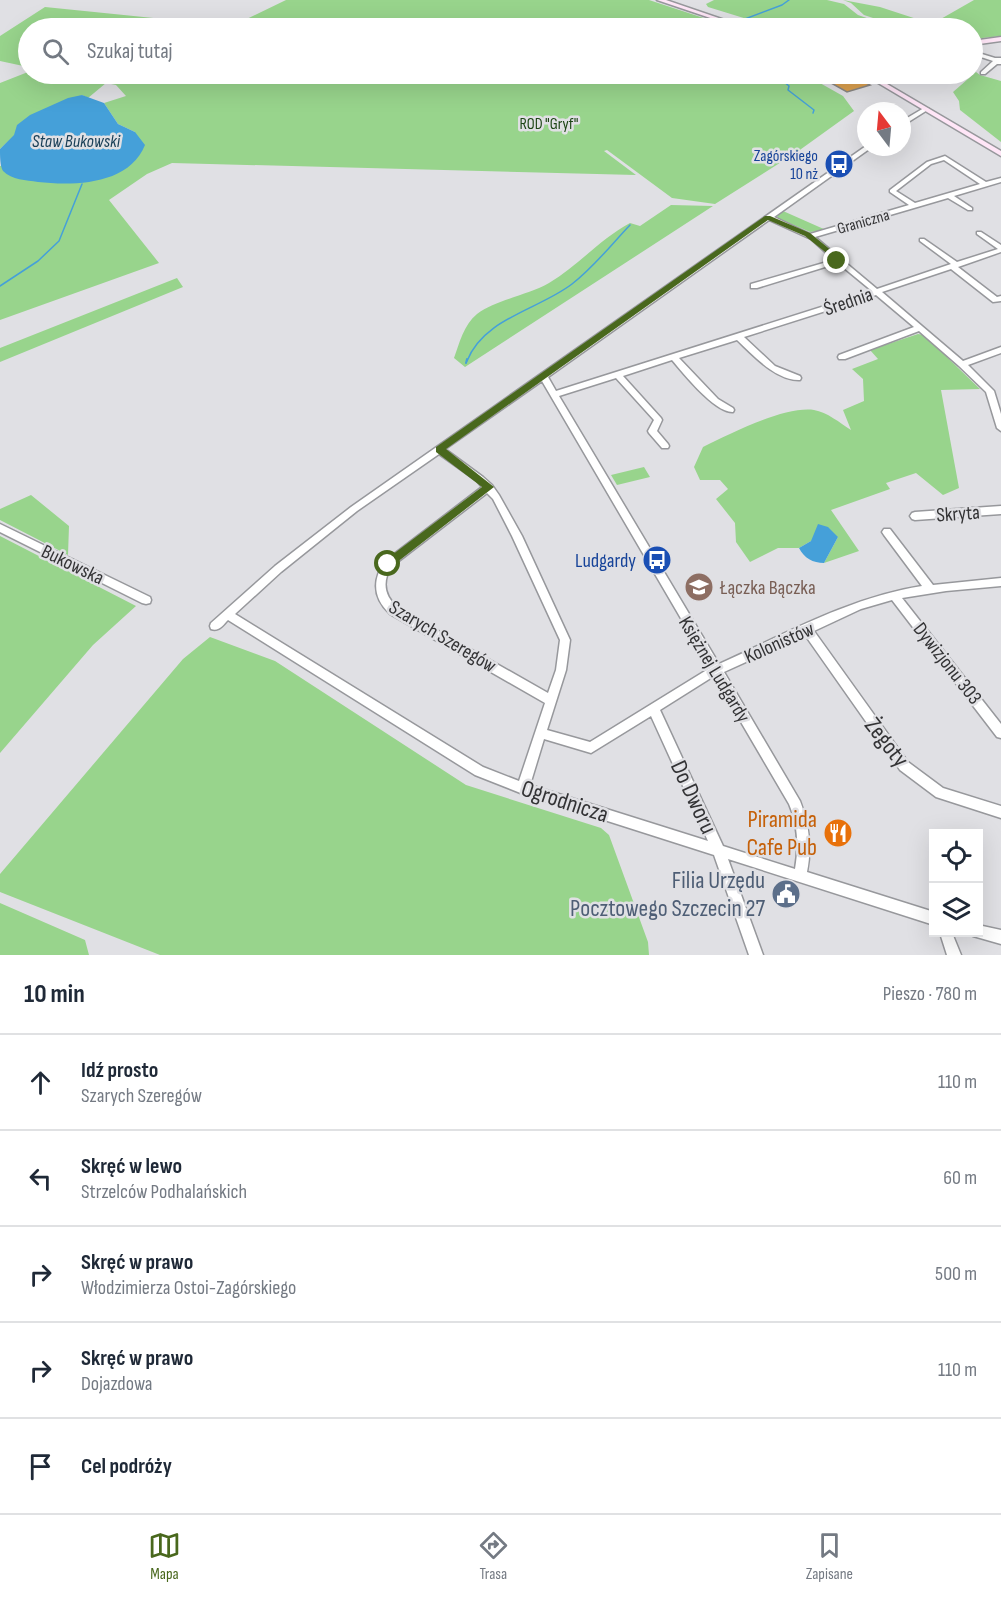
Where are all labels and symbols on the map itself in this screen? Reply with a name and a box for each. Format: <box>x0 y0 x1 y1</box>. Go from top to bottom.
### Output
north arrow <box>857 102 911 156</box>
park label: ROD "Gryf" <box>520 115 578 134</box>
water label: Staw Bukowski <box>32 131 121 152</box>
place label: Zagórskiego 10 nż <box>754 147 818 184</box>
bus stop icon: Zagórskiego 10 nż <box>823 148 855 180</box>
street label: Graniczna <box>835 206 892 239</box>
route end <box>823 247 849 273</box>
street label: Średnia <box>821 282 876 321</box>
street label: Skryta <box>935 501 981 527</box>
street label: Bukowska <box>37 540 108 590</box>
bus stop icon: Ludgardy <box>641 544 673 576</box>
place label: Ludgardy <box>575 549 636 573</box>
route start <box>374 550 400 576</box>
school or university icon: Łączka Bączka <box>683 571 715 603</box>
place label: Łączka Bączka <box>719 576 816 600</box>
street label: Szarych Szeregów <box>384 595 500 678</box>
street label: Księżnej Ludgardy <box>673 612 755 727</box>
street label: Kolonistów <box>741 617 818 669</box>
street label: Dywizjonu 303 <box>908 618 987 709</box>
street label: Żegoty <box>858 712 915 773</box>
street label: Do Dworu <box>664 756 723 839</box>
street label: Ogrodnicza <box>518 774 612 829</box>
place label: Piramida Cafe Pub <box>747 805 817 862</box>
restaurant icon: Piramida Cafe Pub <box>822 817 854 849</box>
place label: Filia Urzędu Pocztowego Szczecin 27 <box>570 866 765 923</box>
public building icon: Filia Urzędu Pocztowego Szczecin 27 <box>770 878 802 910</box>

